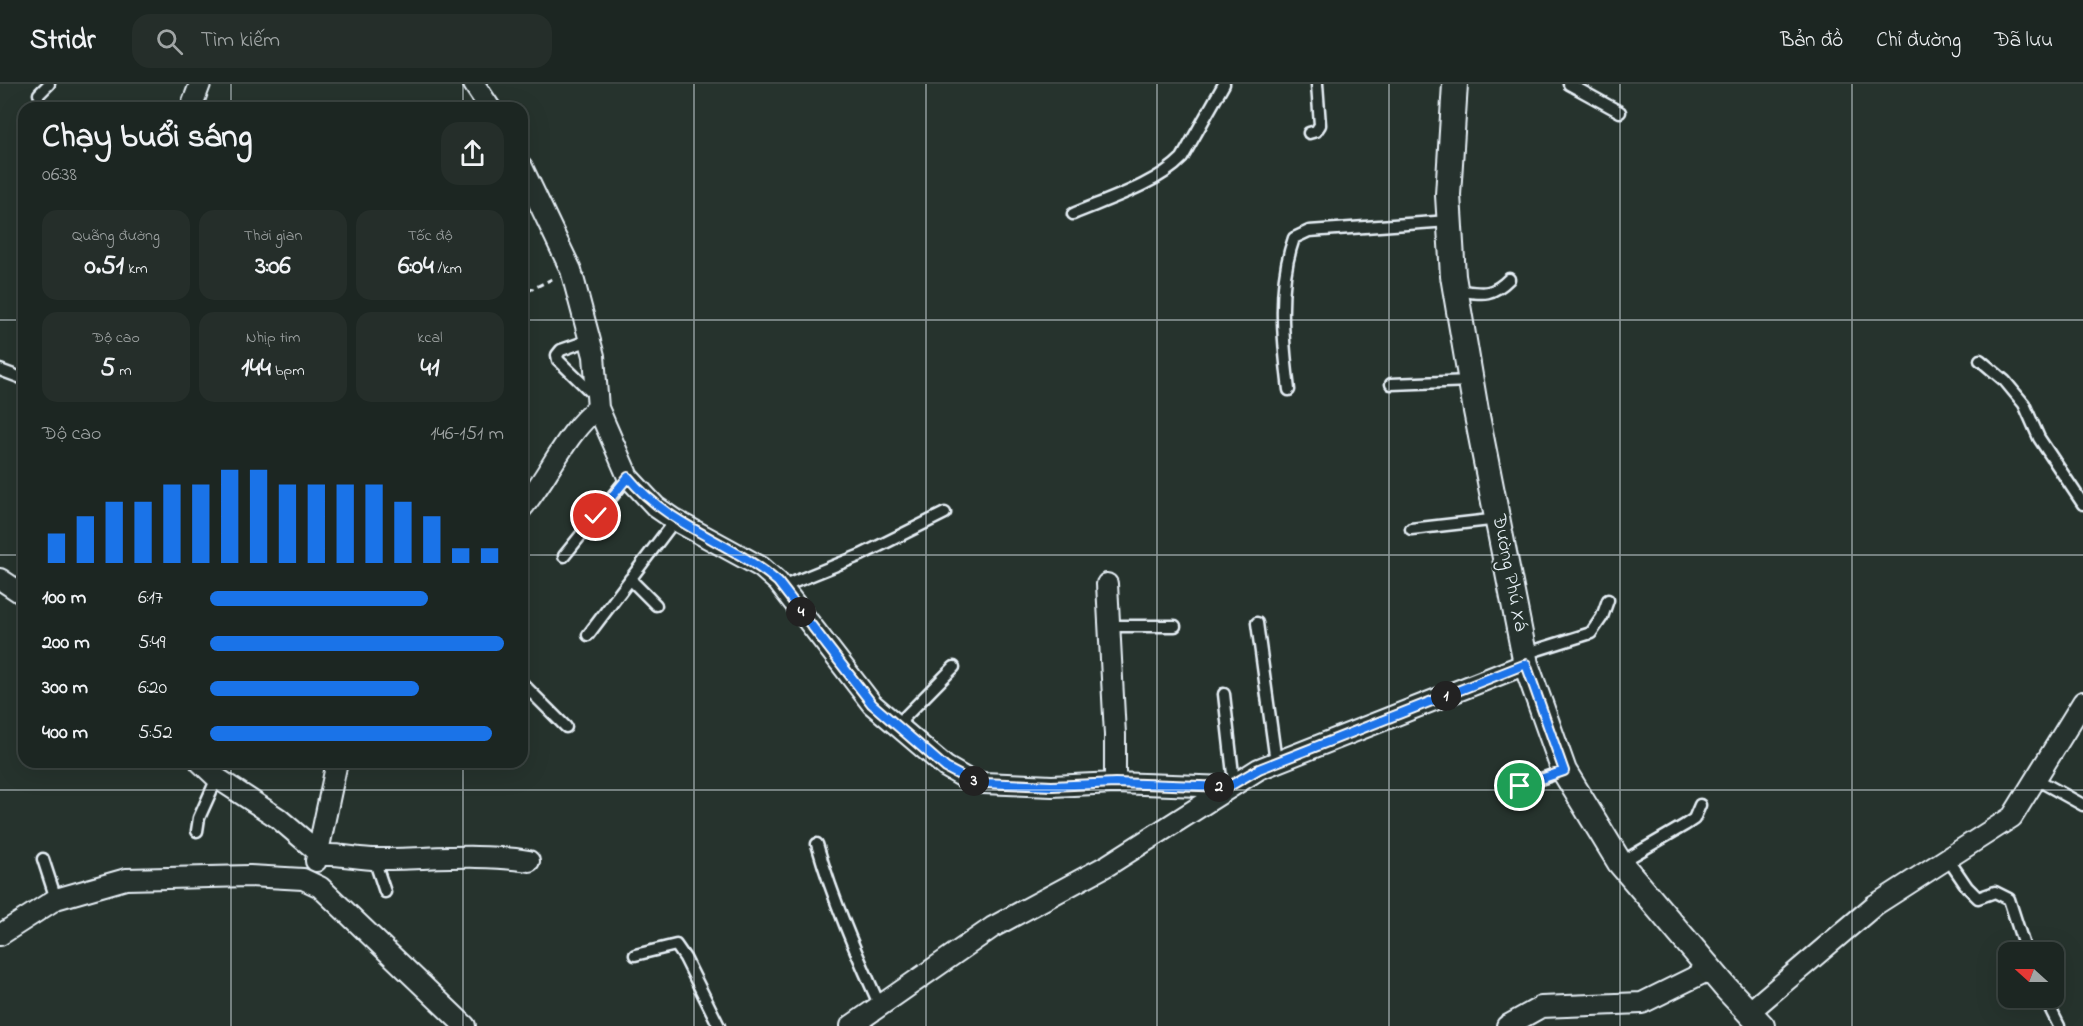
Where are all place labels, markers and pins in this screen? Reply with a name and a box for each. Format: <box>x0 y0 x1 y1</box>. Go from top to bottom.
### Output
pin <box>570 490 621 541</box>
pin: 4 <box>786 597 816 627</box>
pin: 1 <box>1431 681 1461 711</box>
pin <box>1494 760 1545 811</box>
pin: 3 <box>959 766 989 796</box>
pin: 2 <box>1204 772 1234 802</box>

